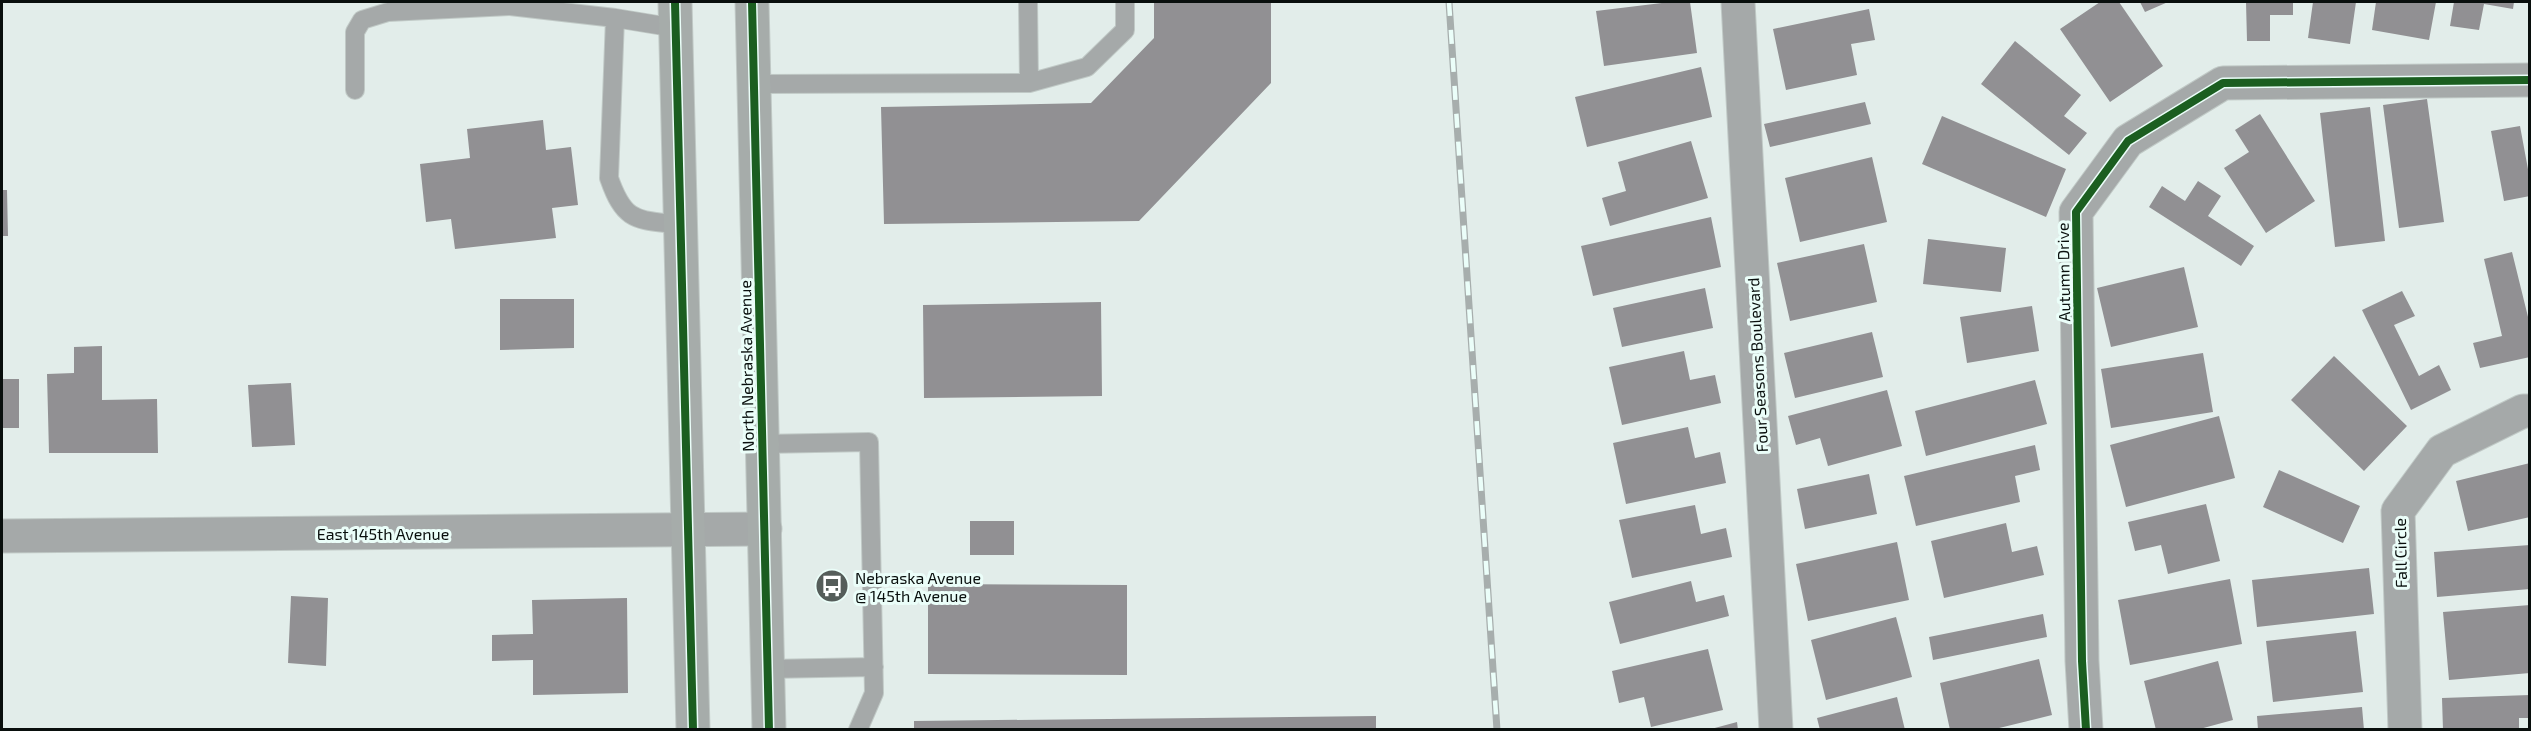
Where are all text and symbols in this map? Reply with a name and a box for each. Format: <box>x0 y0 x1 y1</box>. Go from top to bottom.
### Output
street label: Autumn Drive <box>2053 222 2073 322</box>
street label: Four Seasons Boulevard <box>1743 277 1771 453</box>
street label: North Nebraska Avenue <box>735 280 757 452</box>
street label: Fall Circle <box>2390 518 2410 588</box>
street label: East 145th Avenue <box>317 524 449 543</box>
bus stop icon: Nebraska Avenue @ 145th Avenue <box>814 568 850 604</box>
place label: Nebraska Avenue @ 145th Avenue <box>855 568 981 605</box>

